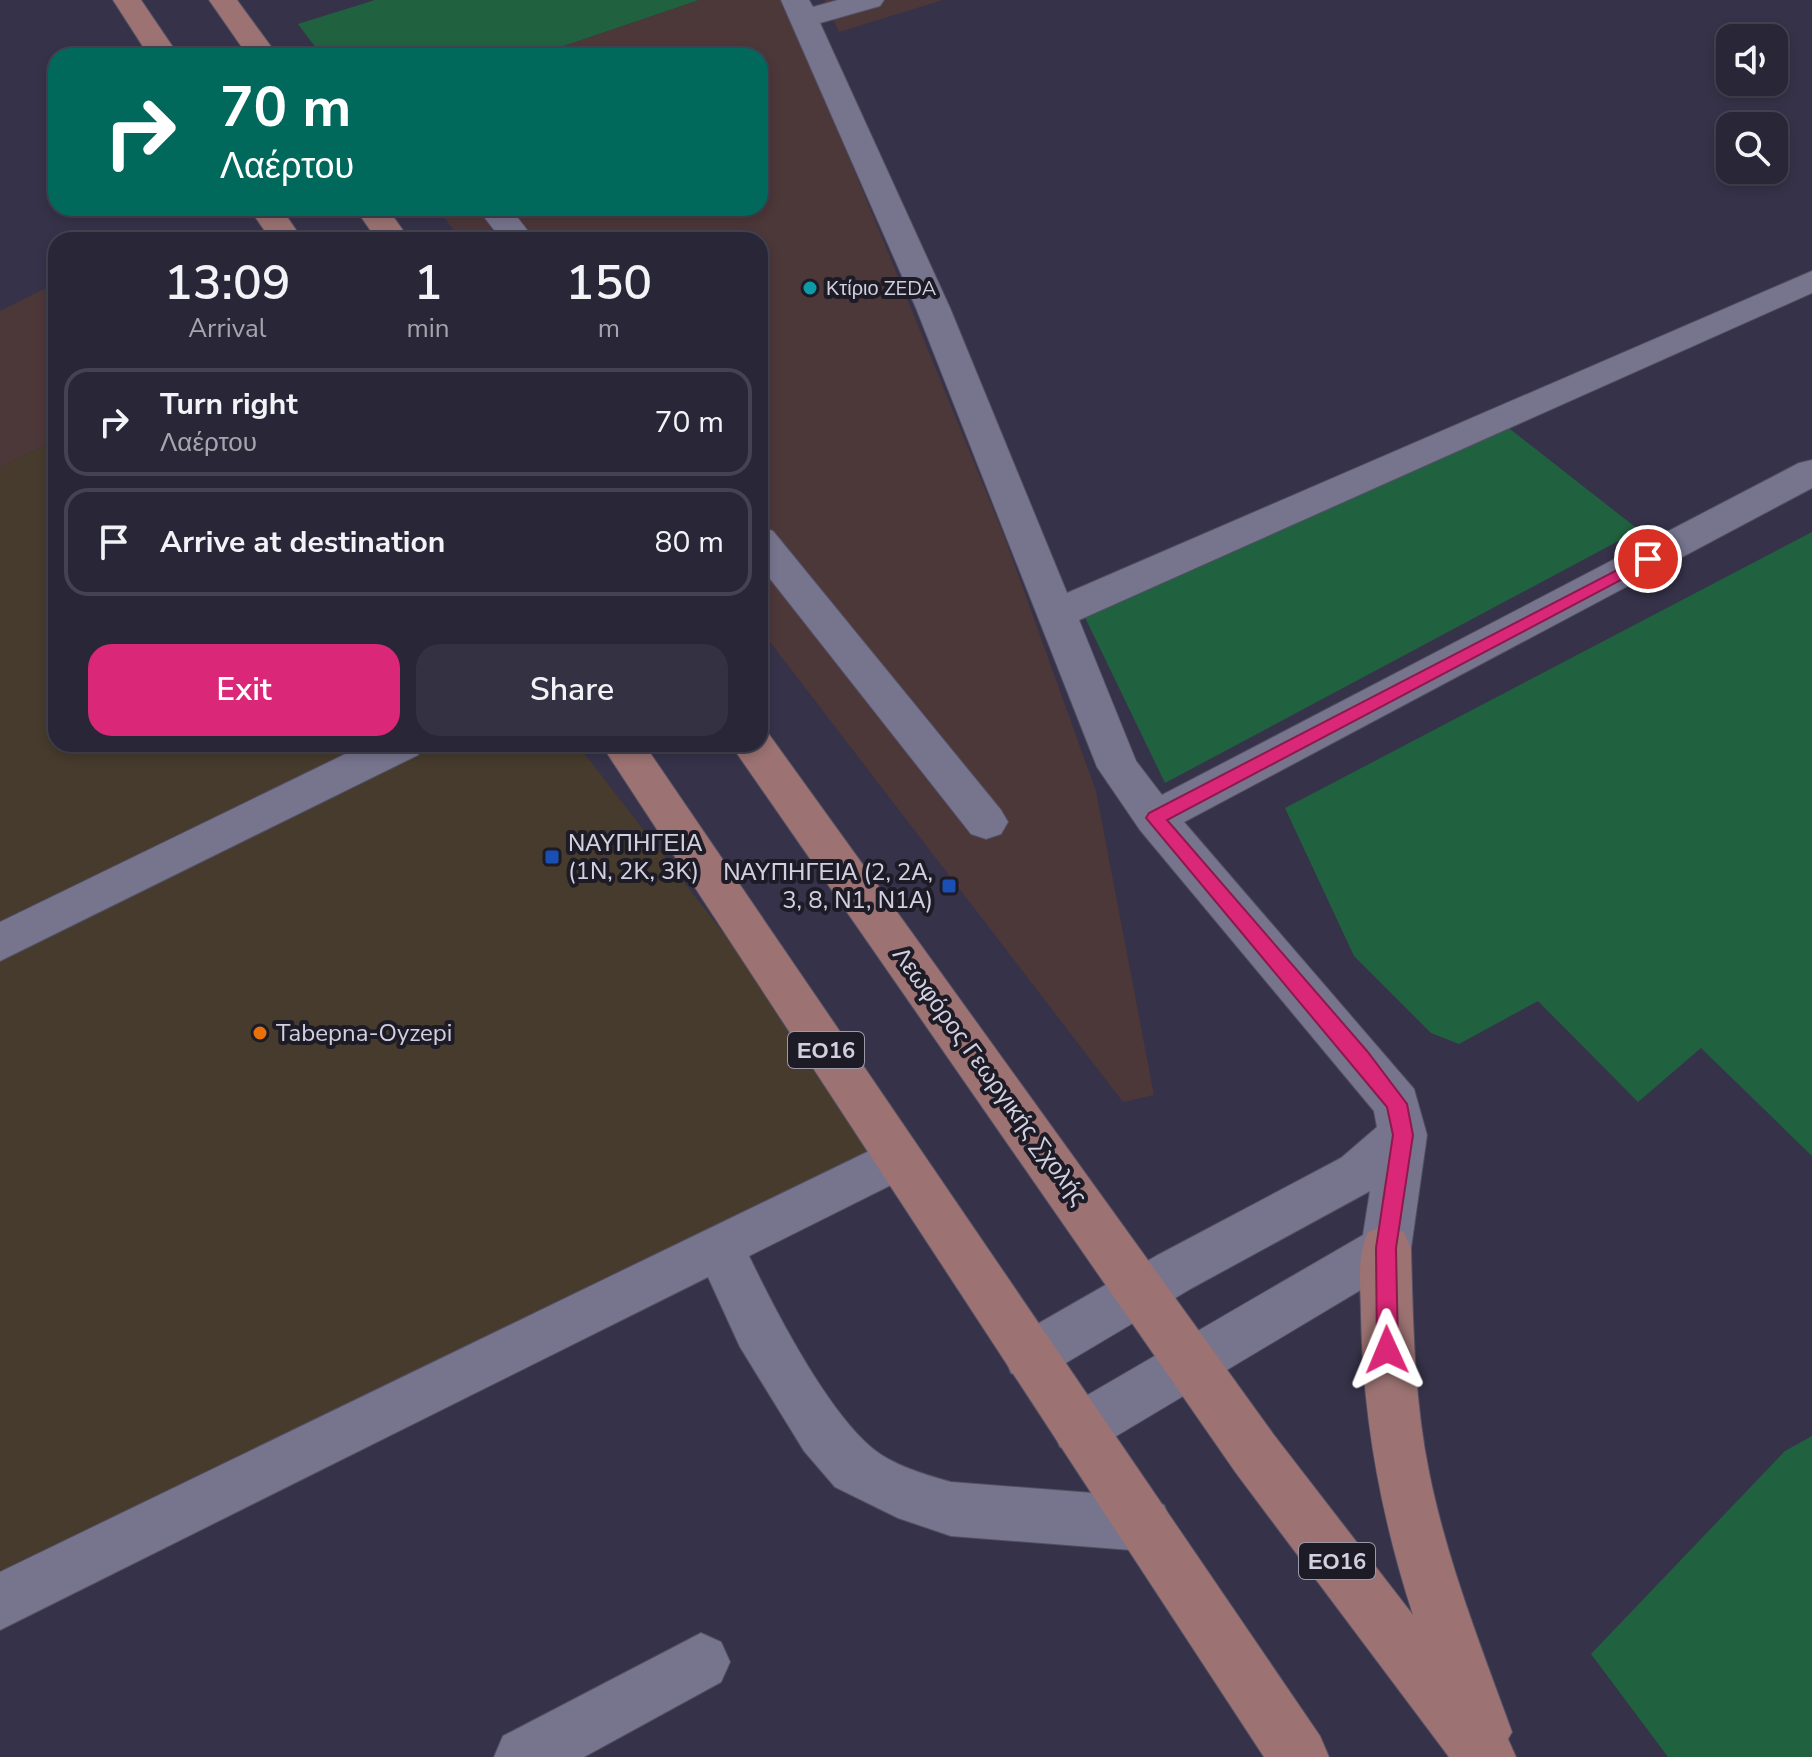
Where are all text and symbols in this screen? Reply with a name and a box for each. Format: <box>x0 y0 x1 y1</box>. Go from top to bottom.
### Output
map controls <box>1716 24 1788 184</box>
button: sound <box>1716 24 1788 96</box>
text: 70 m <box>220 69 351 146</box>
icon: right <box>88 80 192 184</box>
button: search <box>1716 112 1788 184</box>
text: Λαέρτου <box>220 142 354 191</box>
text: 13:09 <box>164 250 291 316</box>
text: 1 <box>414 250 442 316</box>
text: 150 <box>566 250 652 316</box>
place label: Κτίριο ZEDA <box>826 275 937 302</box>
marker: Κτίριο ZEDA <box>801 279 819 297</box>
text: Arrival <box>188 311 266 346</box>
text: min <box>407 311 450 346</box>
text: m <box>598 311 620 346</box>
text: Turn right <box>160 384 298 425</box>
icon: right <box>92 400 136 444</box>
text: 70 m <box>655 402 724 443</box>
text: Λαέρτου <box>160 425 257 460</box>
icon: arrive <box>92 520 136 564</box>
text: Arrive at destination <box>160 522 445 563</box>
text: 80 m <box>655 522 724 563</box>
pin <box>1614 525 1682 593</box>
icon: arrive <box>1626 537 1670 581</box>
button: Exit <box>88 644 400 736</box>
button: Share <box>416 644 728 736</box>
place label: ΝΑΥΠΗΓΕΙΑ (1Ν, 2Κ, 3Κ) <box>568 827 702 887</box>
marker: ΝΑΥΠΗΓΕΙΑ (1Ν, 2Κ, 3Κ) <box>543 848 561 866</box>
place label: ΝΑΥΠΗΓΕΙΑ (2, 2Α, 3, 8, Ν1, Ν1Α) <box>723 856 933 916</box>
marker: ΝΑΥΠΗΓΕΙΑ (2, 2Α, 3, 8, Ν1, Ν1Α) <box>940 877 958 895</box>
street label: Λεωφόρος Γεωργικής Σχολής <box>885 940 1095 1212</box>
place label: Tabepna-Oyzepi <box>276 1017 452 1049</box>
marker: Tabepna-Oyzepi <box>251 1024 269 1042</box>
road number: ΕΟ16 <box>788 1032 864 1068</box>
position arrow <box>1345 1308 1429 1392</box>
road number: ΕΟ16 <box>1299 1543 1375 1579</box>

